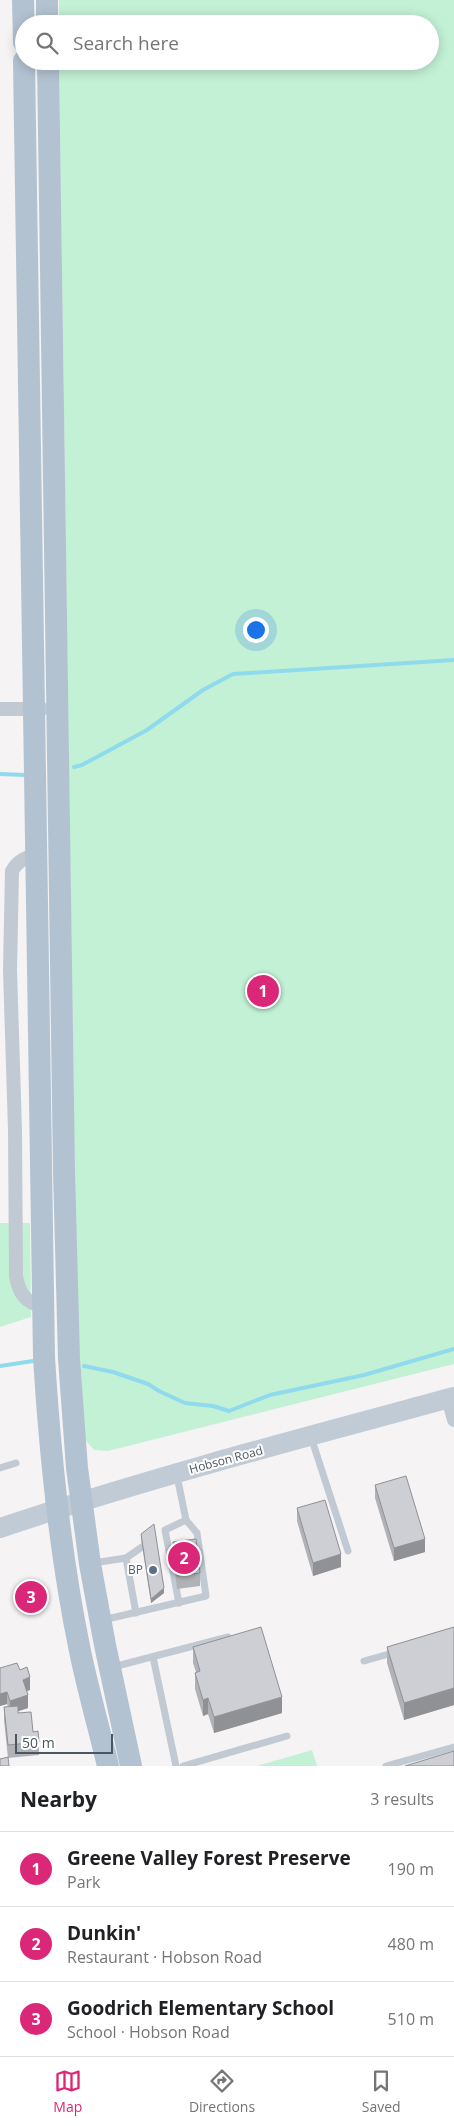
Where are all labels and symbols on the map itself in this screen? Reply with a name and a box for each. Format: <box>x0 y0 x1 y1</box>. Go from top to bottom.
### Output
your location <box>243 617 269 643</box>
pin: 1 <box>247 972 279 1010</box>
street label: Hobson Road <box>187 1442 265 1477</box>
pin: 2 <box>168 1539 200 1577</box>
place label: BP <box>128 1561 143 1578</box>
marker: BP <box>147 1564 159 1576</box>
pin: 3 <box>15 1578 47 1616</box>
scale bar <box>15 1731 112 1754</box>

